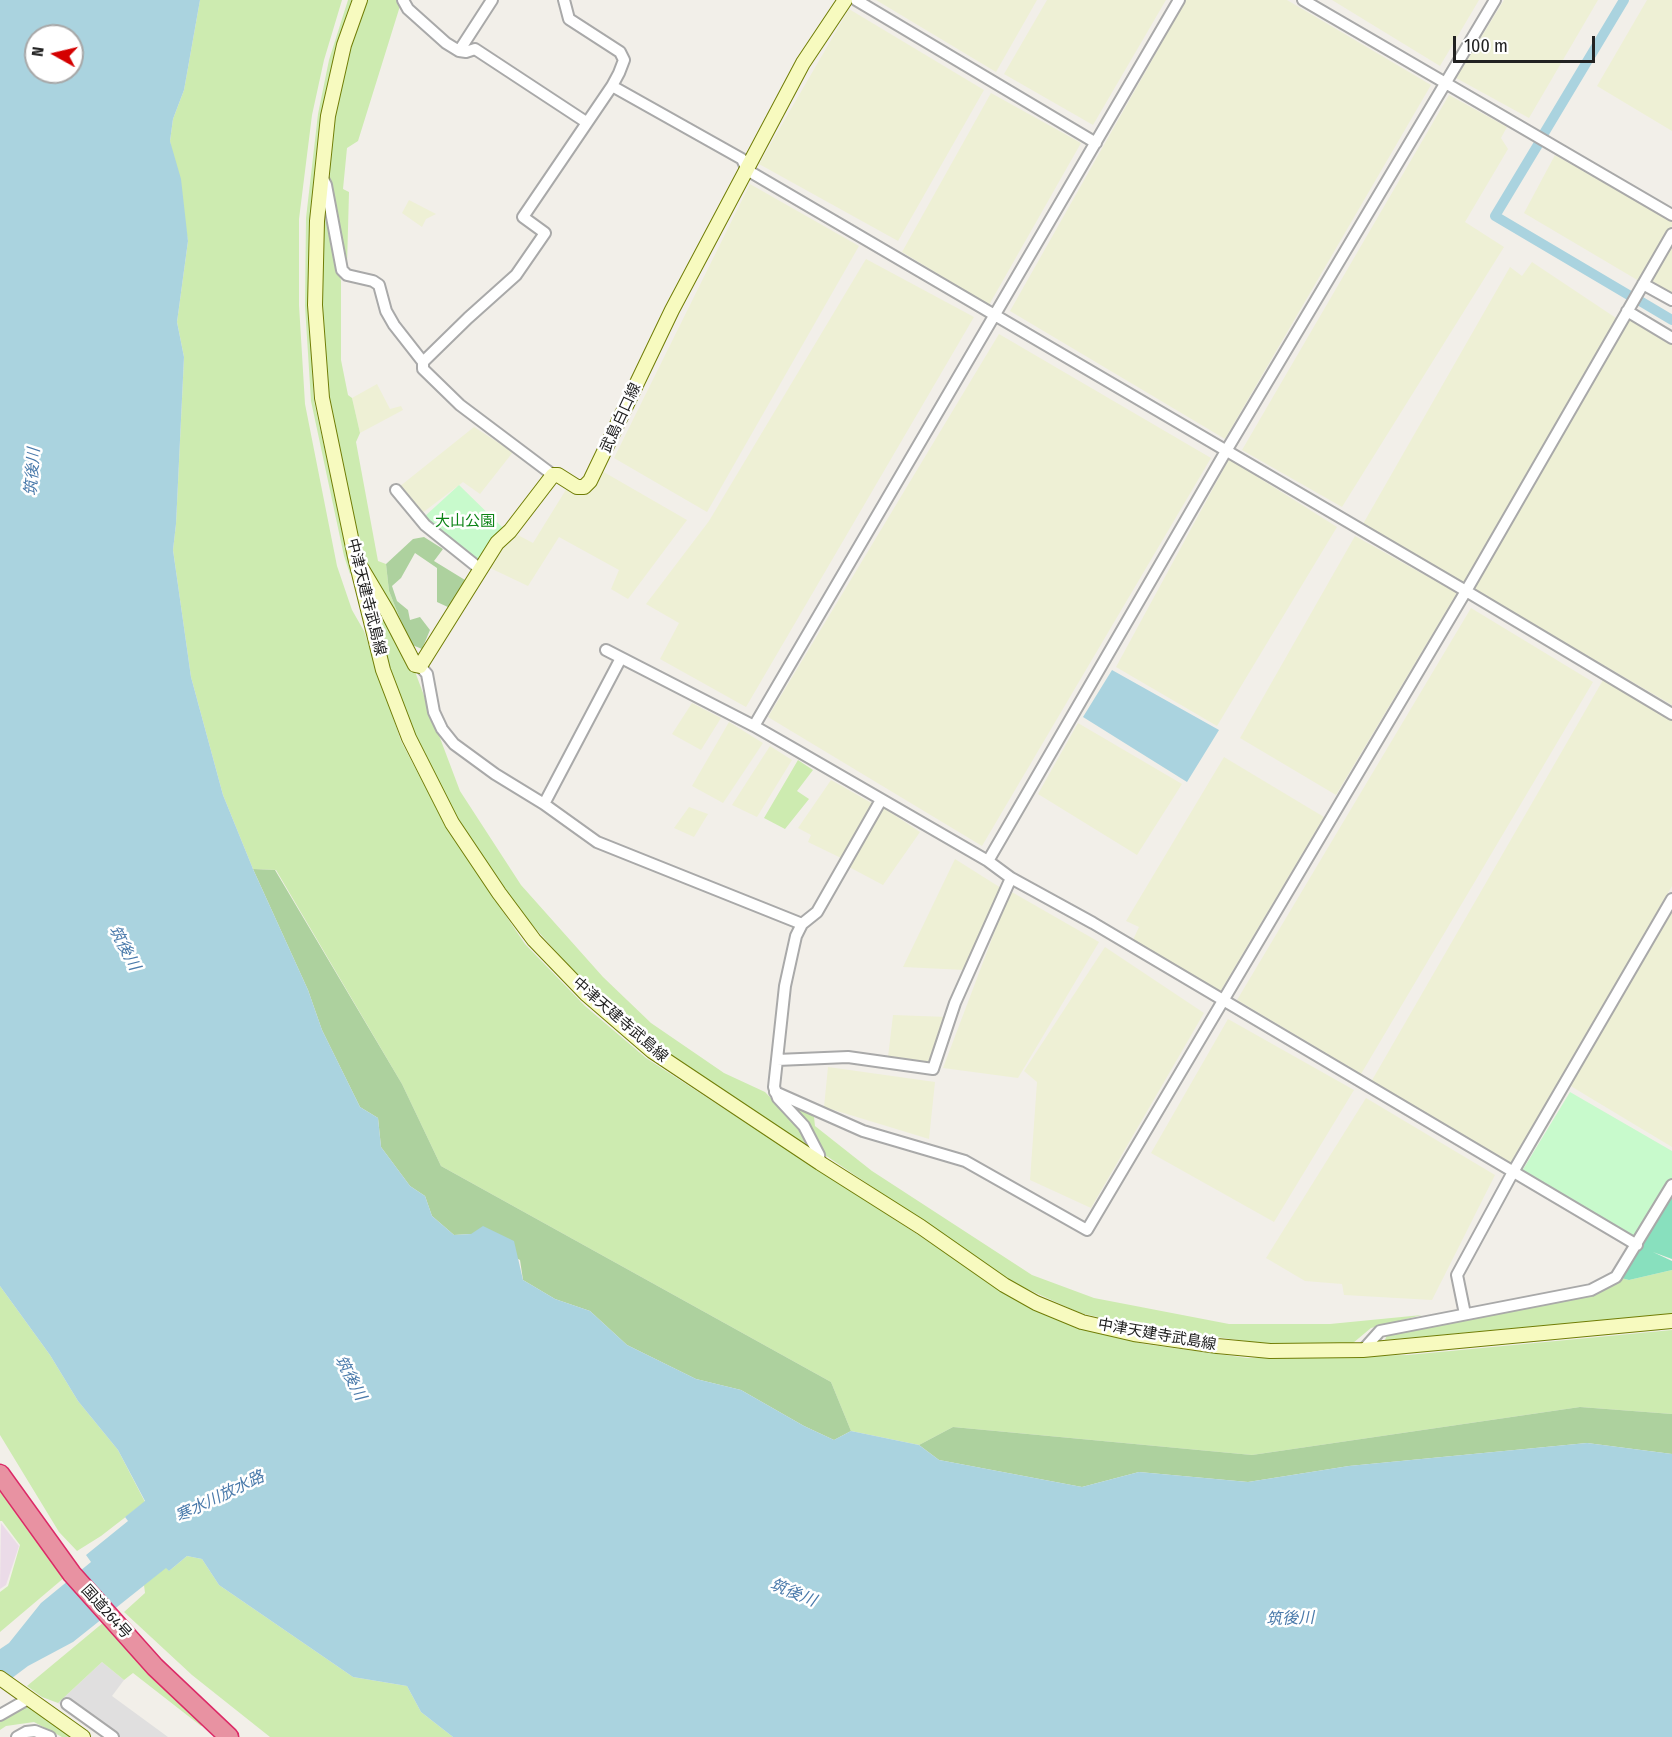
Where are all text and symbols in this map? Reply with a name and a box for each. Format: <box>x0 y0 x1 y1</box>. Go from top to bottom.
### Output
north arrow <box>24 24 84 84</box>
scale bar <box>1456 24 1598 62</box>
text: 100 m <box>1464 35 1508 57</box>
text: N <box>28 46 48 58</box>
street label: 武島白口線 <box>597 380 645 456</box>
water label: 筑後川 <box>22 447 44 497</box>
park label: 大山公園 <box>435 513 495 531</box>
street label: 中津天建寺武島線 <box>343 537 389 657</box>
water label: 筑後川 <box>104 922 144 974</box>
street label: 中津天建寺武島線 <box>569 974 671 1066</box>
street label: 中津天建寺武島線 <box>1096 1316 1218 1354</box>
water label: 筑後川 <box>330 1352 370 1404</box>
water label: 寒水川放水路 <box>173 1467 267 1527</box>
water label: 筑後川 <box>767 1575 819 1611</box>
street label: 国道264号 <box>77 1581 135 1643</box>
water label: 筑後川 <box>1266 1609 1314 1629</box>

